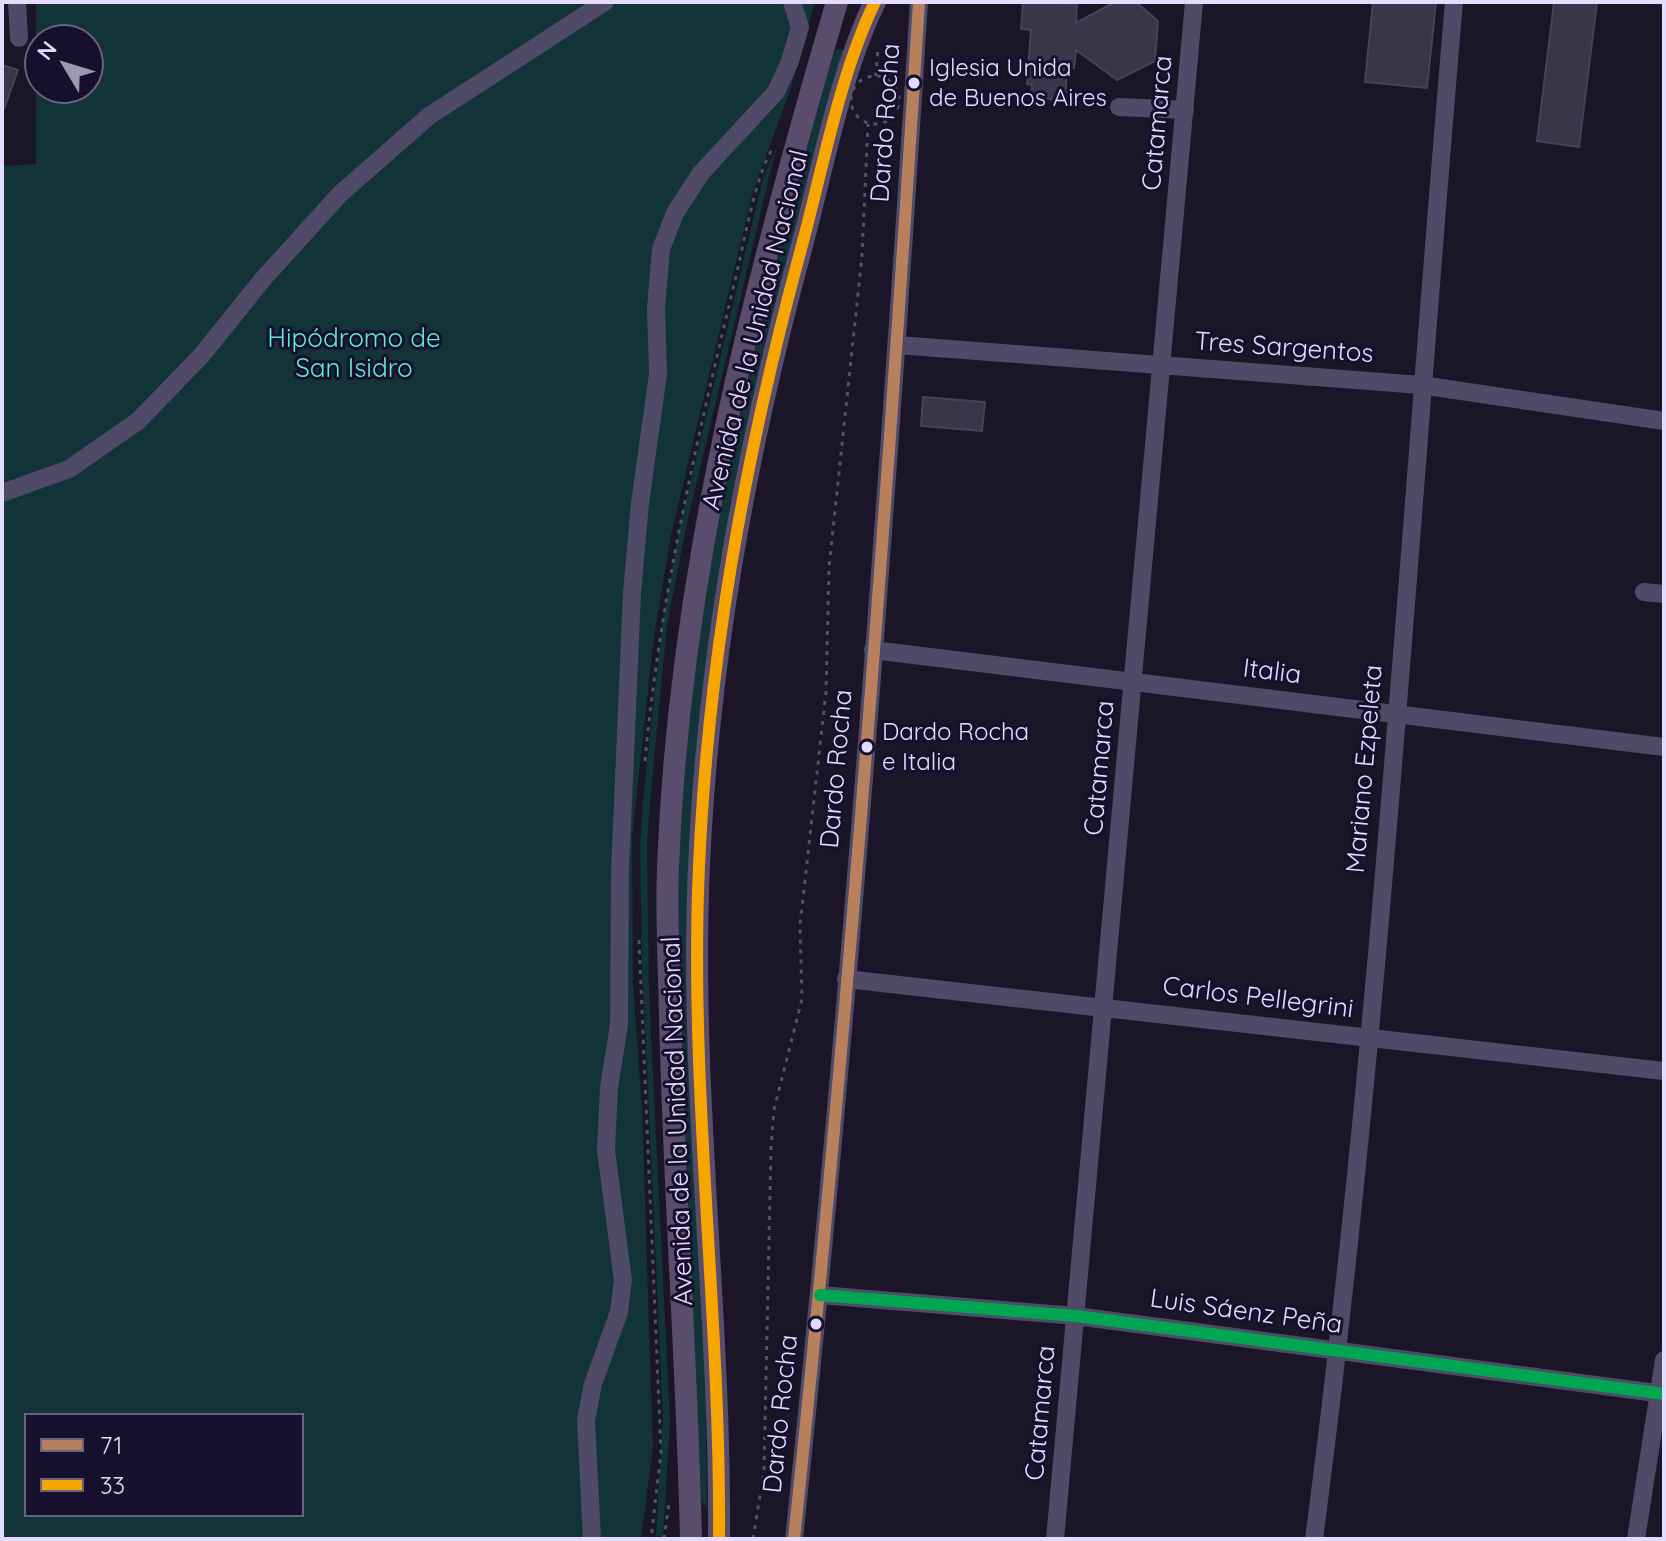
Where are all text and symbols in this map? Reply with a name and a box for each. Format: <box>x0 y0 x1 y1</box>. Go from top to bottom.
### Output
north arrow <box>24 24 104 104</box>
text: N <box>31 35 63 65</box>
street label: Dardo Rocha <box>865 42 907 204</box>
street label: Catamarca <box>1137 54 1179 192</box>
place label: Iglesia Unida de Buenos Aires <box>929 55 1107 111</box>
marker: Iglesia Unida de Buenos Aires <box>906 75 922 91</box>
street label: Avenida de la Unidad Nacional <box>696 147 816 513</box>
park label: Hipódromo de San Isidro <box>267 323 441 384</box>
street label: Tres Sargentos <box>1193 326 1375 370</box>
street label: Italia <box>1241 653 1303 691</box>
street label: Mariano Ezpeleta <box>1340 664 1390 874</box>
street label: Dardo Rocha <box>815 688 859 850</box>
street label: Catamarca <box>1079 699 1121 837</box>
place label: Dardo Rocha e Italia <box>882 719 1029 775</box>
marker: Dardo Rocha e Italia <box>859 739 875 755</box>
street label: Avenida de la Unidad Nacional <box>656 936 700 1306</box>
street label: Carlos Pellegrini <box>1161 971 1355 1025</box>
street label: Luis Sáenz Peña <box>1148 1283 1344 1341</box>
unlabelled marker <box>808 1316 824 1332</box>
street label: Dardo Rocha <box>757 1333 805 1495</box>
street label: Catamarca <box>1020 1344 1062 1482</box>
legend <box>24 1413 304 1517</box>
text: 71 <box>100 1430 122 1460</box>
text: 33 <box>100 1470 125 1500</box>

